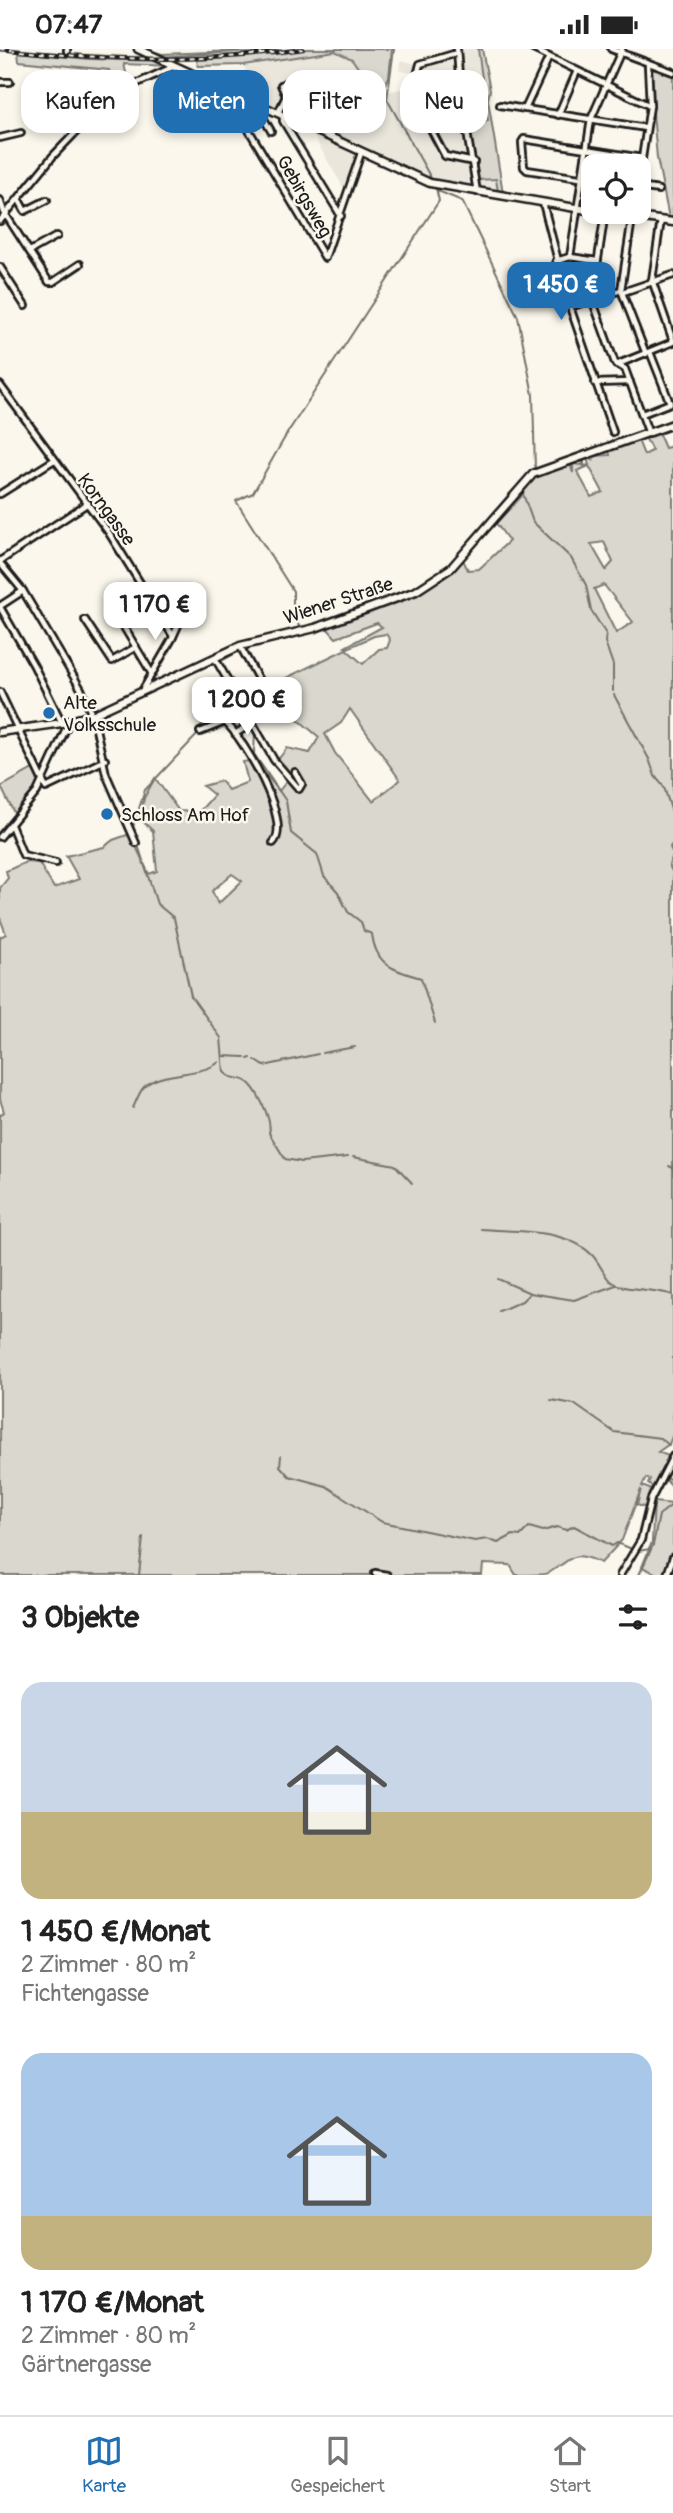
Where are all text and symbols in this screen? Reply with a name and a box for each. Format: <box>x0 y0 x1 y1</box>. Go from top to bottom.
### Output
text: 07:47 <box>35 9 102 41</box>
chip: Kaufen <box>21 70 139 133</box>
chip: Mieten <box>153 70 269 133</box>
chip: Filter <box>283 70 386 133</box>
chip: Neu <box>400 70 488 133</box>
street label: Gebirgsweg <box>271 151 337 242</box>
map controls <box>581 154 651 224</box>
button: locate <box>581 154 651 224</box>
pin: 1 450 € <box>496 263 626 322</box>
text: 1 450 € <box>523 270 599 299</box>
street label: Korngasse <box>72 469 141 551</box>
street label: Wiener Straße <box>281 572 397 630</box>
pin: 1 170 € <box>90 583 220 642</box>
text: 1 170 € <box>119 590 191 619</box>
pin: 1 200 € <box>182 677 312 737</box>
text: 1 200 € <box>208 685 286 714</box>
place label: Alte Volksschule <box>63 691 157 737</box>
marker: Alte Volksschule <box>41 705 57 721</box>
place label: Schloss Am Hof <box>121 803 250 827</box>
marker: Schloss Am Hof <box>99 806 115 822</box>
icon: filters <box>614 1598 652 1636</box>
text: 3 Objekte <box>21 1599 139 1636</box>
icon: home <box>274 1727 400 1853</box>
text: 1 450 €/Monat <box>21 1913 210 1950</box>
text: 2 Zimmer · 80 m² <box>21 1950 196 1979</box>
text: Fichtengasse <box>21 1979 149 2008</box>
icon: home <box>274 2098 400 2224</box>
text: 1 170 €/Monat <box>21 2284 204 2321</box>
text: 2 Zimmer · 80 m² <box>21 2321 196 2350</box>
text: Gärtnergasse <box>21 2350 151 2379</box>
tab: Karte <box>82 2432 126 2498</box>
tab: Gespeichert <box>290 2432 385 2498</box>
tab: Start <box>549 2432 591 2498</box>

